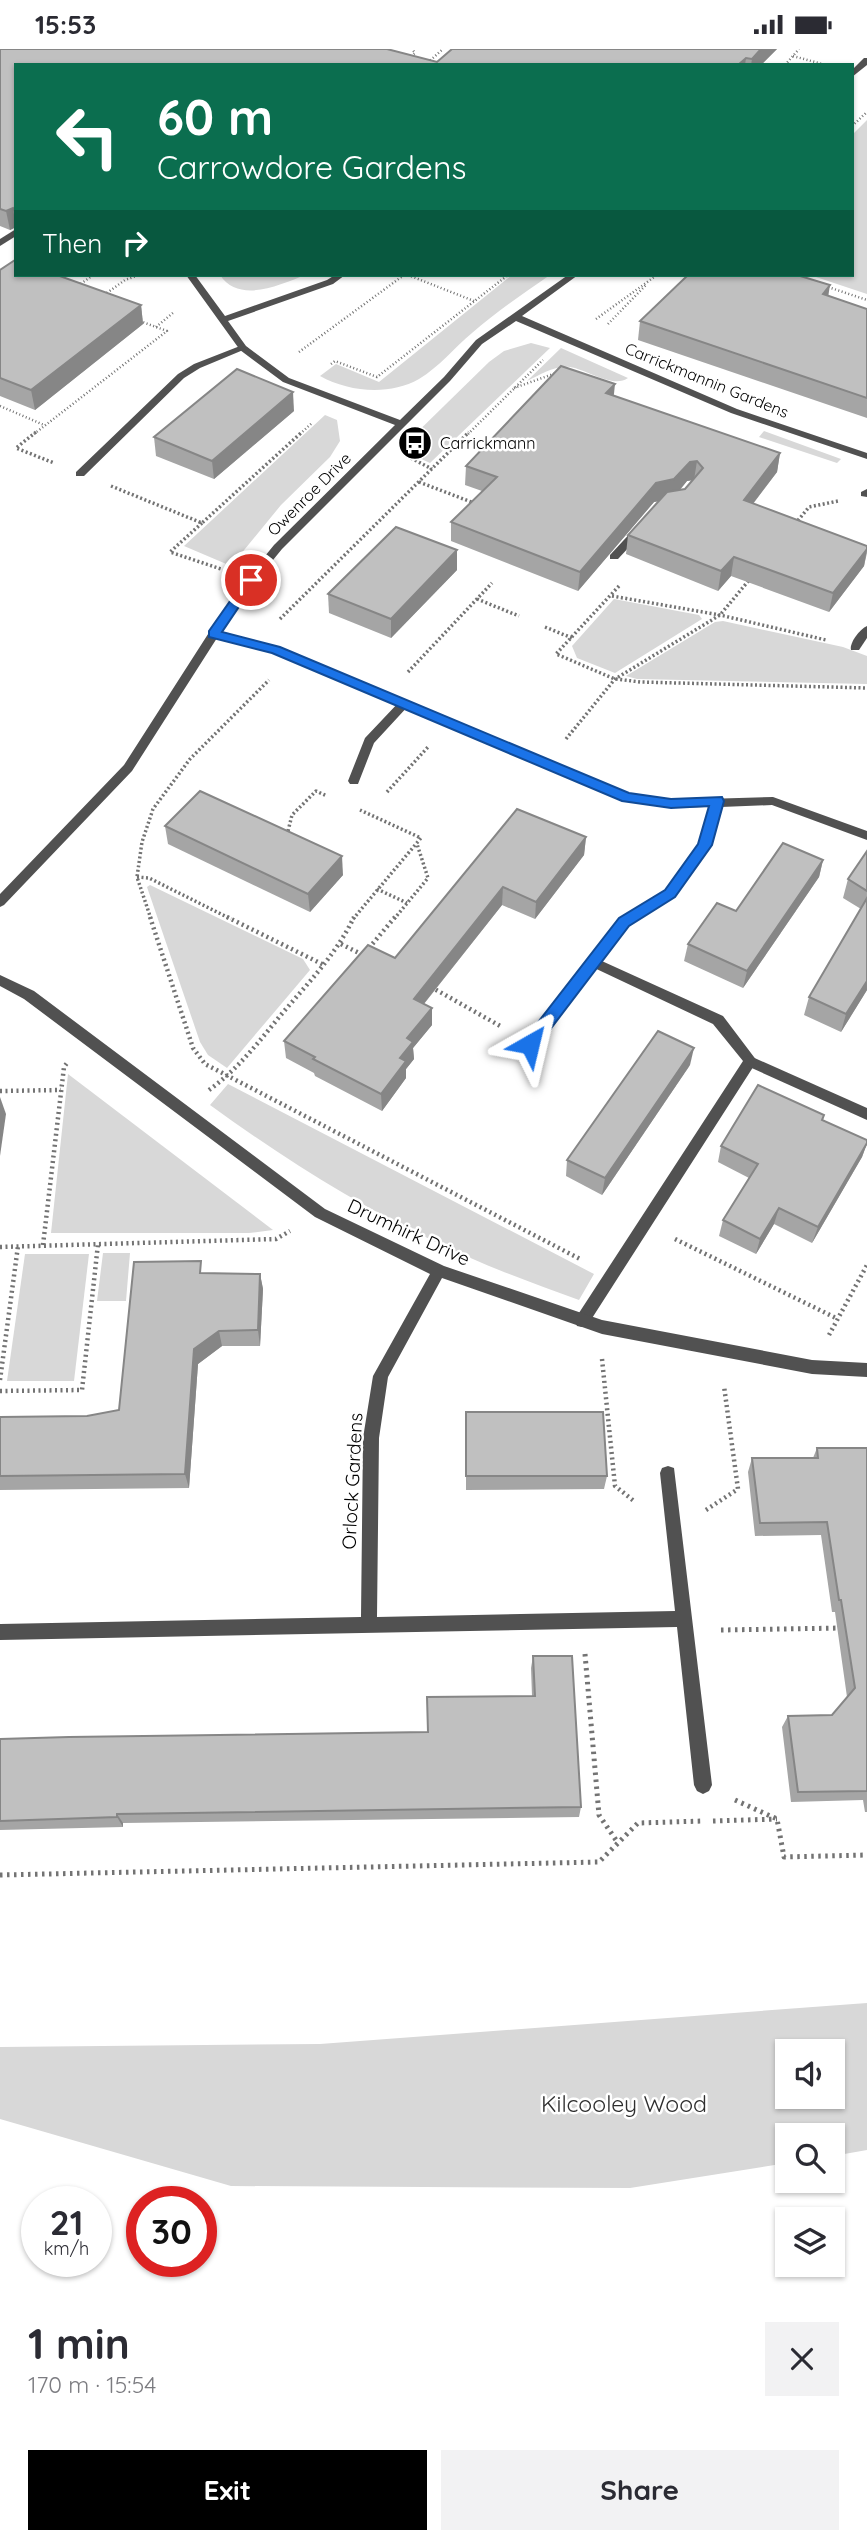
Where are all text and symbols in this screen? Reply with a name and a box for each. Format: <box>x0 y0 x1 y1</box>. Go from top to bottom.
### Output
text: 15:53 <box>35 8 96 41</box>
text: 60 m <box>157 86 273 147</box>
icon: left <box>42 91 133 182</box>
text: Carrowdore Gardens <box>157 147 466 187</box>
icon: right <box>116 224 154 262</box>
text: Then <box>42 227 102 260</box>
street label: Carrickmannin Gardens <box>622 338 792 422</box>
bus stop icon: Carrickmann <box>396 424 434 462</box>
place label: Carrickmann <box>440 433 536 453</box>
street label: Owenroe Drive <box>263 448 355 540</box>
pin <box>221 550 281 610</box>
icon: arrive <box>232 561 270 599</box>
position arrow <box>493 1007 567 1081</box>
street label: Drumhirk Drive <box>344 1193 474 1271</box>
street label: Orlock Gardens <box>336 1412 368 1550</box>
map controls <box>775 2039 845 2277</box>
button: sound <box>775 2039 845 2109</box>
park label: Kilcooley Wood <box>541 2089 707 2118</box>
button: search <box>775 2123 845 2193</box>
speed limit sign: 30 <box>126 2186 217 2277</box>
text: 21 <box>50 2200 83 2244</box>
button: layers <box>775 2207 845 2277</box>
text: km/h <box>44 2237 89 2260</box>
text: 1 min <box>28 2317 130 2370</box>
button: close <box>765 2322 839 2396</box>
text: 170 m · 15:54 <box>28 2370 156 2399</box>
button: Exit <box>28 2450 427 2530</box>
button: Share <box>441 2450 839 2530</box>

